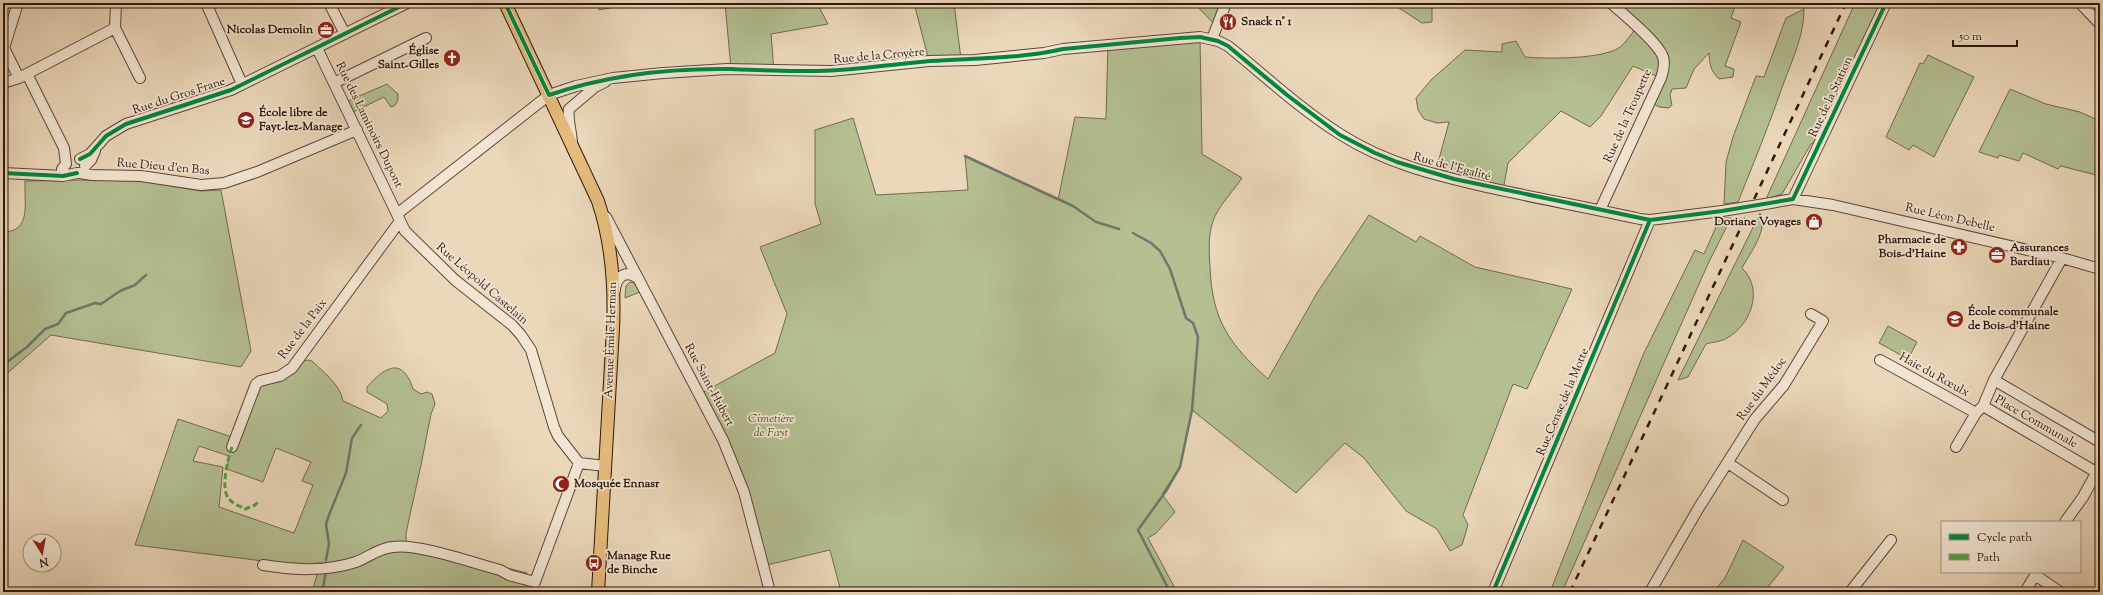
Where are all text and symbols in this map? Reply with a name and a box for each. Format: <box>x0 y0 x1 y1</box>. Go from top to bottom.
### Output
restaurant icon: Snack n° 1 <box>1218 12 1238 32</box>
place label: Snack n° 1 <box>1241 13 1292 31</box>
office icon: Nicolas Demolin <box>316 20 336 40</box>
place label: Nicolas Demolin <box>226 21 314 39</box>
scale bar <box>1953 22 2017 48</box>
text: 50 m <box>1958 28 1982 46</box>
place label: Église Saint-Gilles <box>378 42 439 74</box>
street label: Rue de la Croyère <box>833 43 926 69</box>
church icon: Église Saint-Gilles <box>442 48 462 68</box>
street label: Rue de la Station <box>1804 54 1858 140</box>
street label: Rue des Laminoirs Dupont <box>331 59 407 191</box>
street label: Rue de la Troupette <box>1599 66 1657 166</box>
street label: Rue du Gros Frane <box>130 72 228 119</box>
place label: École libre de Fayt-lez-Manage <box>258 104 343 136</box>
school or university icon: École libre de Fayt-lez-Manage <box>236 110 256 130</box>
street label: Rue de l'Egalité <box>1411 148 1493 186</box>
street label: Rue Dieu d'en Bas <box>116 154 210 180</box>
street label: Rue Léon Debelle <box>1903 199 1997 237</box>
shop icon: Doriane Voyages <box>1804 212 1824 232</box>
place label: Doriane Voyages <box>1713 213 1801 231</box>
place label: Pharmacie de Bois-d'Haine <box>1877 231 1946 263</box>
pharmacy icon: Pharmacie de Bois-d'Haine <box>1949 237 1969 257</box>
street label: Rue Léopold Castelain <box>432 239 532 329</box>
place label: Assurances Bardiau <box>2009 239 2069 271</box>
office icon: Assurances Bardiau <box>1987 245 2007 265</box>
street label: Avenue Émile Herman <box>600 281 622 399</box>
street label: Rue de la Paix <box>274 295 332 363</box>
place label: École communale de Bois-d'Haine <box>1967 303 2059 335</box>
school or university icon: École communale de Bois-d'Haine <box>1945 309 1965 329</box>
street label: Rue Saint-Hubert <box>680 340 738 430</box>
street label: Rue Cense de la Motte <box>1532 345 1594 459</box>
street label: Haie du Rœulx <box>1895 348 1973 402</box>
street label: Rue du Médoc <box>1733 353 1792 424</box>
street label: Place Communale <box>1991 391 2081 453</box>
park label: Cimetière de Fayt <box>748 410 794 442</box>
mosque icon: Mosquée Ennasr <box>551 474 571 494</box>
place label: Mosquée Ennasr <box>573 475 660 493</box>
legend <box>1941 521 2081 573</box>
text: Cycle path <box>1977 529 2032 547</box>
north arrow <box>22 533 62 573</box>
place label: Manage Rue de Binche <box>606 547 671 579</box>
text: Path <box>1977 549 2000 567</box>
text: N <box>38 553 51 571</box>
bus stop icon: Manage Rue de Binche <box>584 553 604 573</box>

